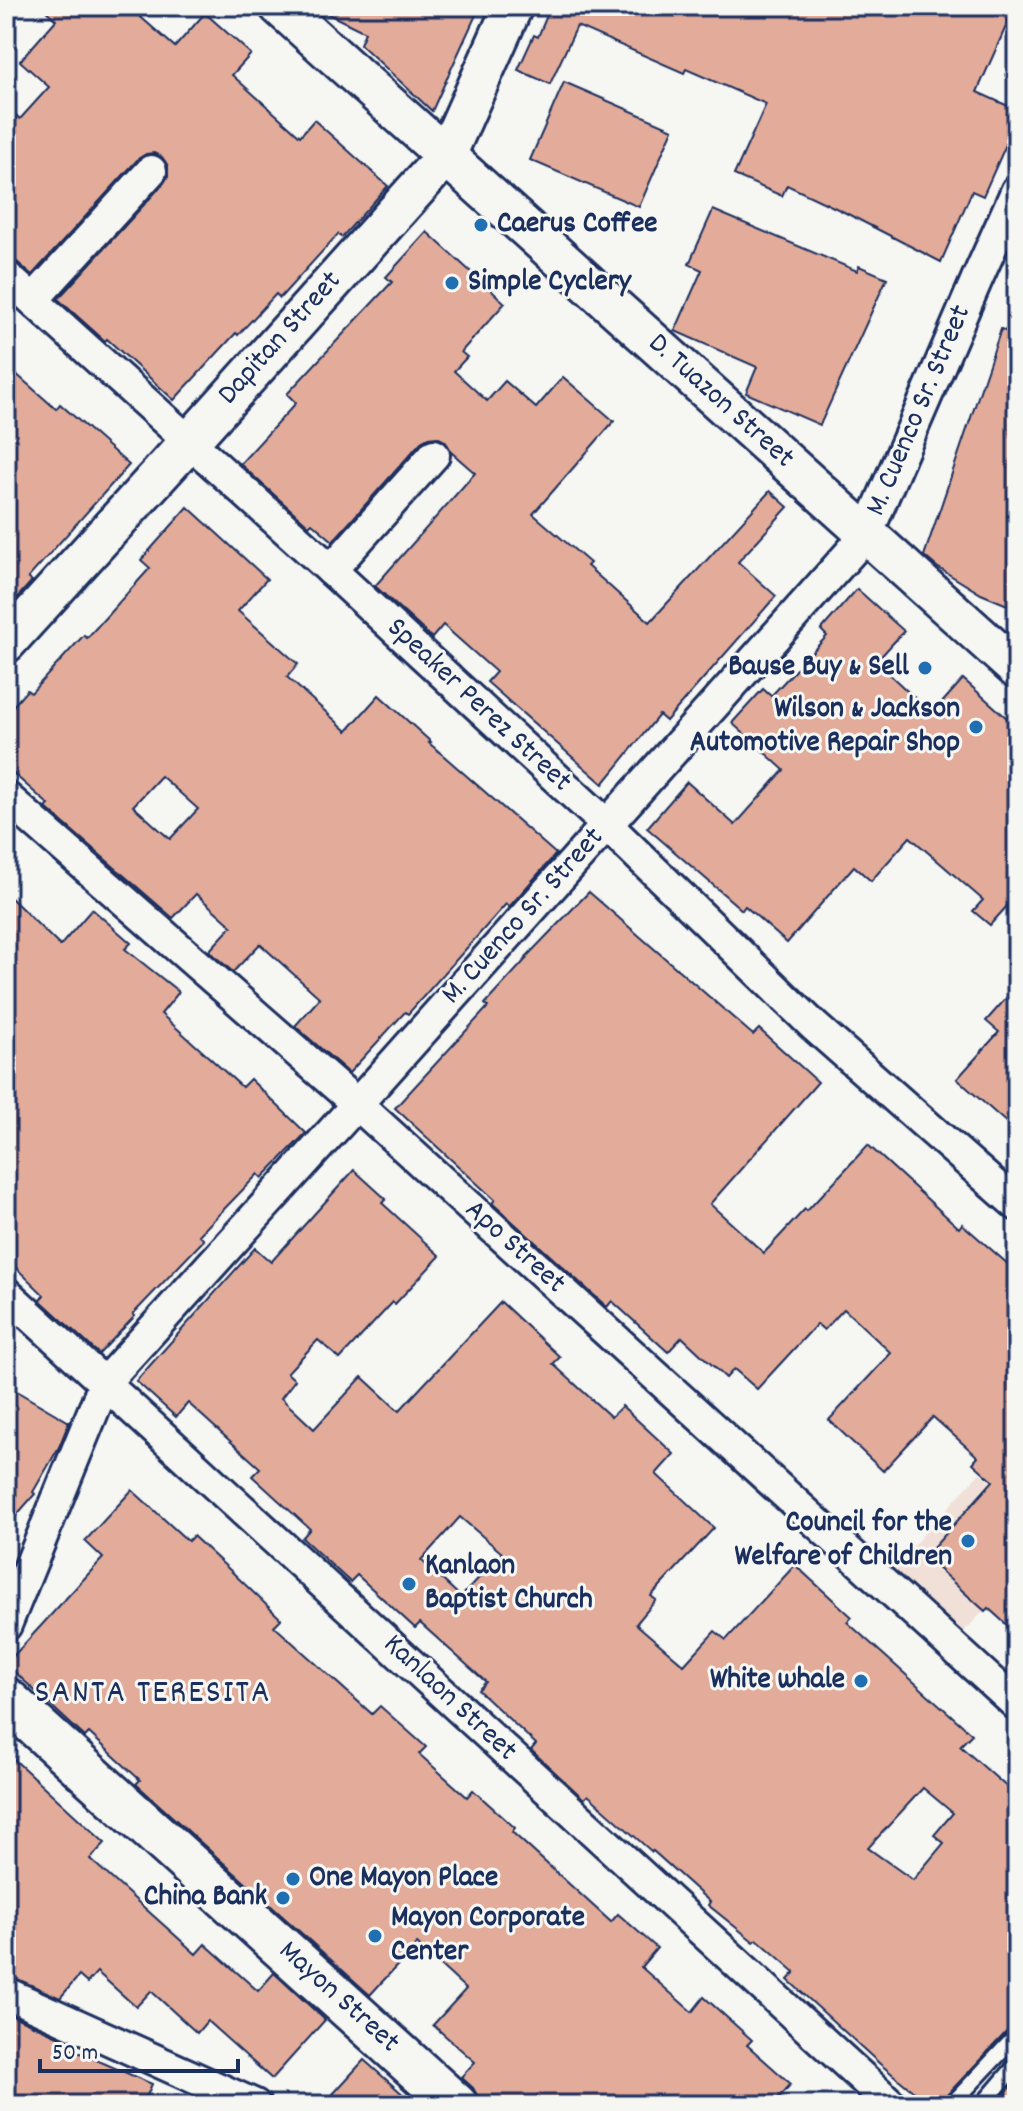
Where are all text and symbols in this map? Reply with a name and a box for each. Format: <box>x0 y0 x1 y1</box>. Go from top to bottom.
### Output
place label: Caerus Coffee <box>497 204 658 247</box>
marker: Caerus Coffee <box>472 216 490 234</box>
street label: Dapitan Street <box>209 262 353 416</box>
place label: Simple Cyclery <box>468 262 633 305</box>
marker: Simple Cyclery <box>443 274 461 292</box>
street label: M. Cuenco Sr. Street <box>856 299 984 523</box>
street label: D. Tuazon Street <box>637 324 803 480</box>
street label: Speaker Perez Street <box>376 608 580 804</box>
place label: Bause Buy & Sell <box>728 647 910 690</box>
marker: Bause Buy & Sell <box>916 659 934 677</box>
place label: Wilson & Jackson Automotive Repair Shop <box>690 689 960 766</box>
marker: Wilson & Jackson Automotive Repair Shop <box>967 718 985 736</box>
street label: M. Cuenco Sr. Street <box>433 819 615 1015</box>
street label: Apo Street <box>454 1191 574 1305</box>
place label: Council for the Welfare of Children <box>734 1503 952 1580</box>
marker: Council for the Welfare of Children <box>959 1532 977 1550</box>
place label: Kanlaon Baptist Church <box>425 1546 593 1623</box>
marker: Kanlaon Baptist Church <box>400 1575 418 1593</box>
street label: Kanlaon Street <box>372 1625 526 1773</box>
place label: White whale <box>710 1660 845 1703</box>
district label: SANTA TERESITA <box>34 1670 272 1719</box>
marker: White whale <box>852 1672 870 1690</box>
place label: One Mayon Place <box>309 1858 498 1901</box>
marker: One Mayon Place <box>284 1870 302 1888</box>
place label: China Bank <box>144 1877 267 1920</box>
marker: China Bank <box>274 1889 292 1907</box>
place label: Mayon Corporate Center <box>391 1898 585 1975</box>
marker: Mayon Corporate Center <box>366 1927 384 1945</box>
street label: Mayon Street <box>268 1932 408 2064</box>
scale bar <box>40 2023 238 2073</box>
text: 50 m <box>52 2037 98 2071</box>

